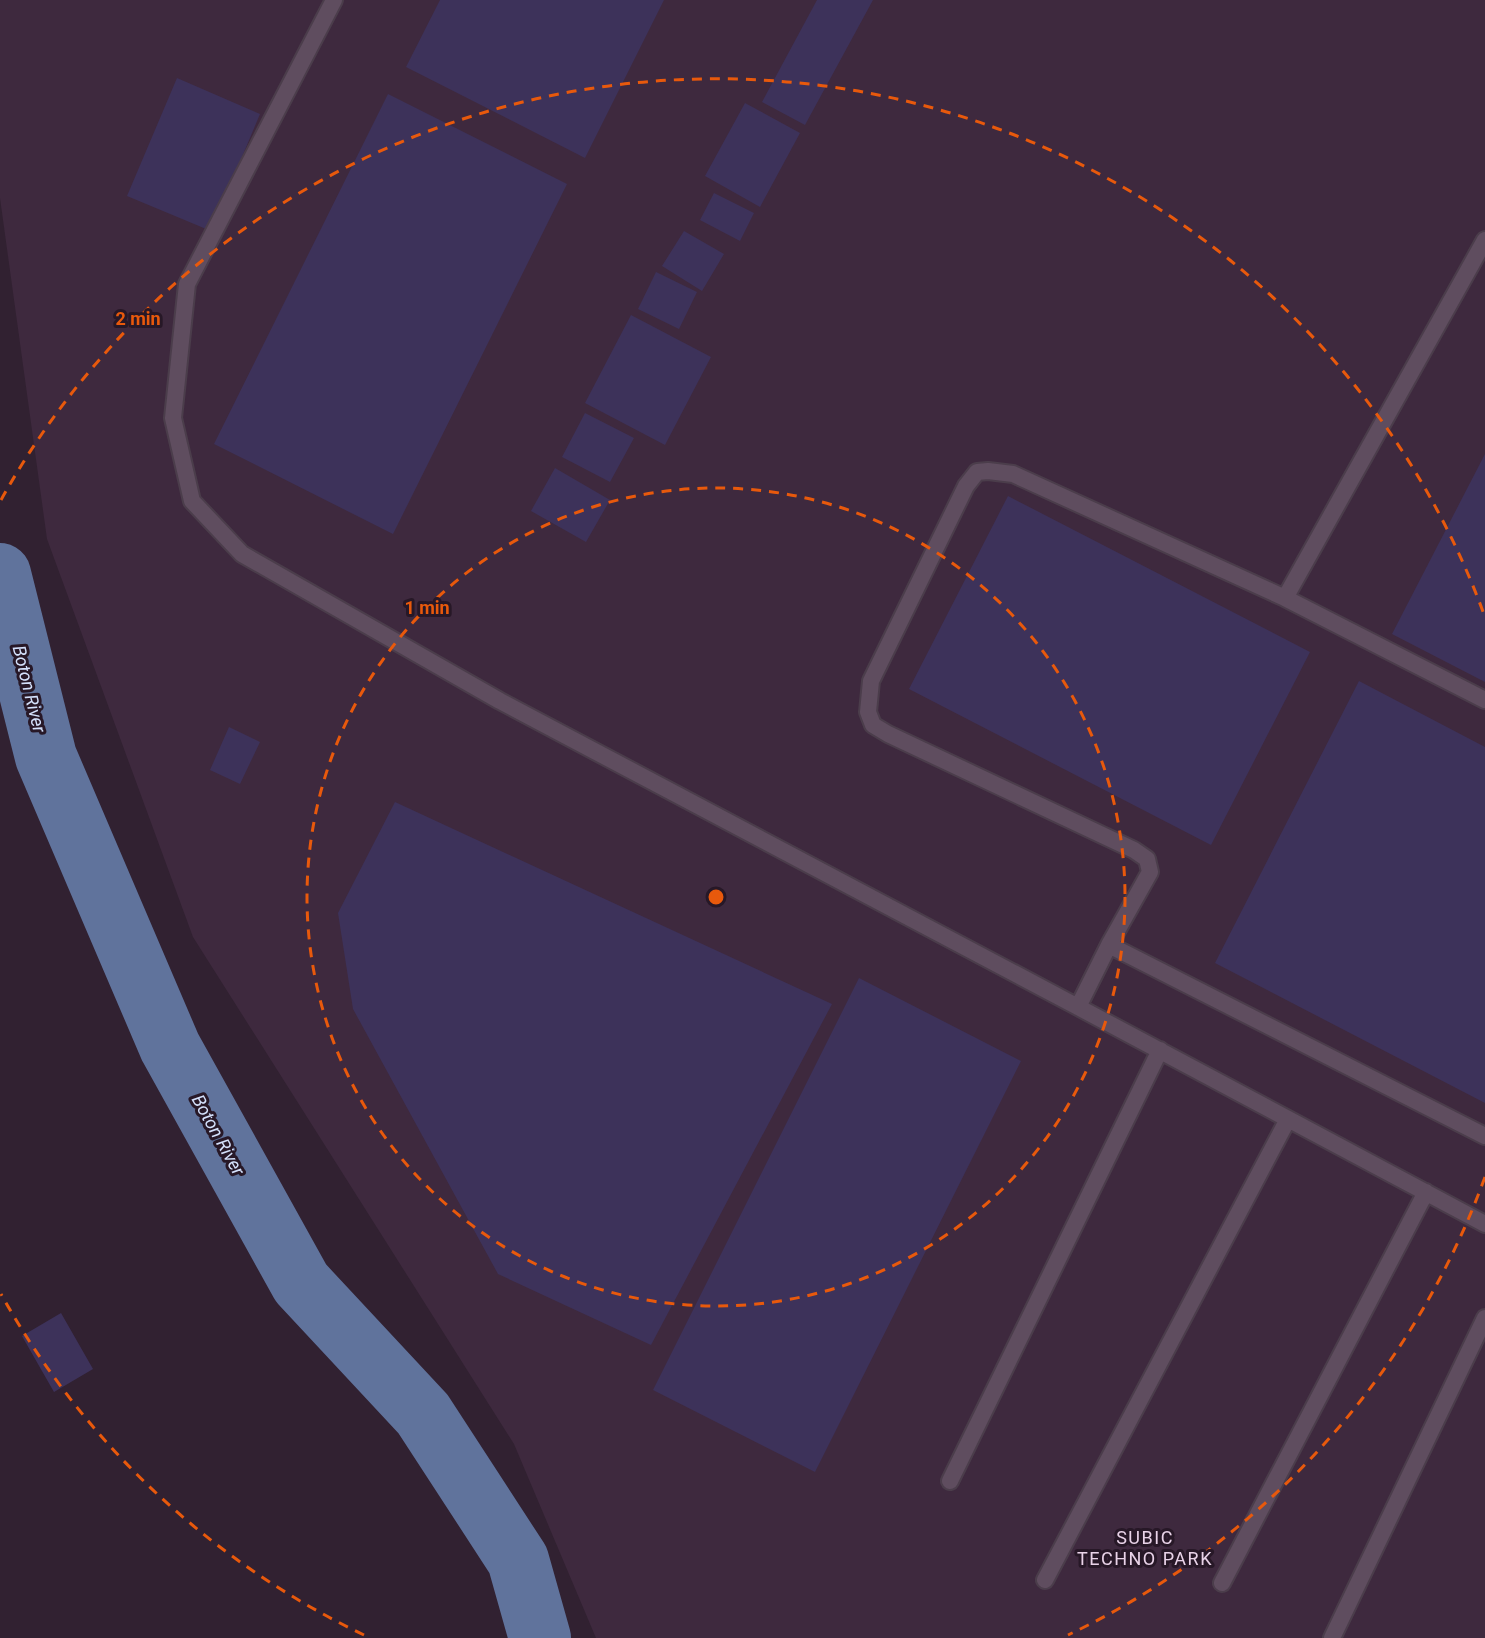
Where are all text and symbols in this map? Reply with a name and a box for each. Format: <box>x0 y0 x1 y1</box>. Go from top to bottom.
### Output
text: 2 min <box>115 308 161 329</box>
text: 1 min <box>404 597 450 618</box>
water label: Boton River <box>9 643 51 736</box>
centre of rings <box>706 887 726 907</box>
water label: Boton River <box>188 1091 250 1180</box>
district label: SUBIC TECHNO PARK <box>1077 1527 1213 1569</box>

